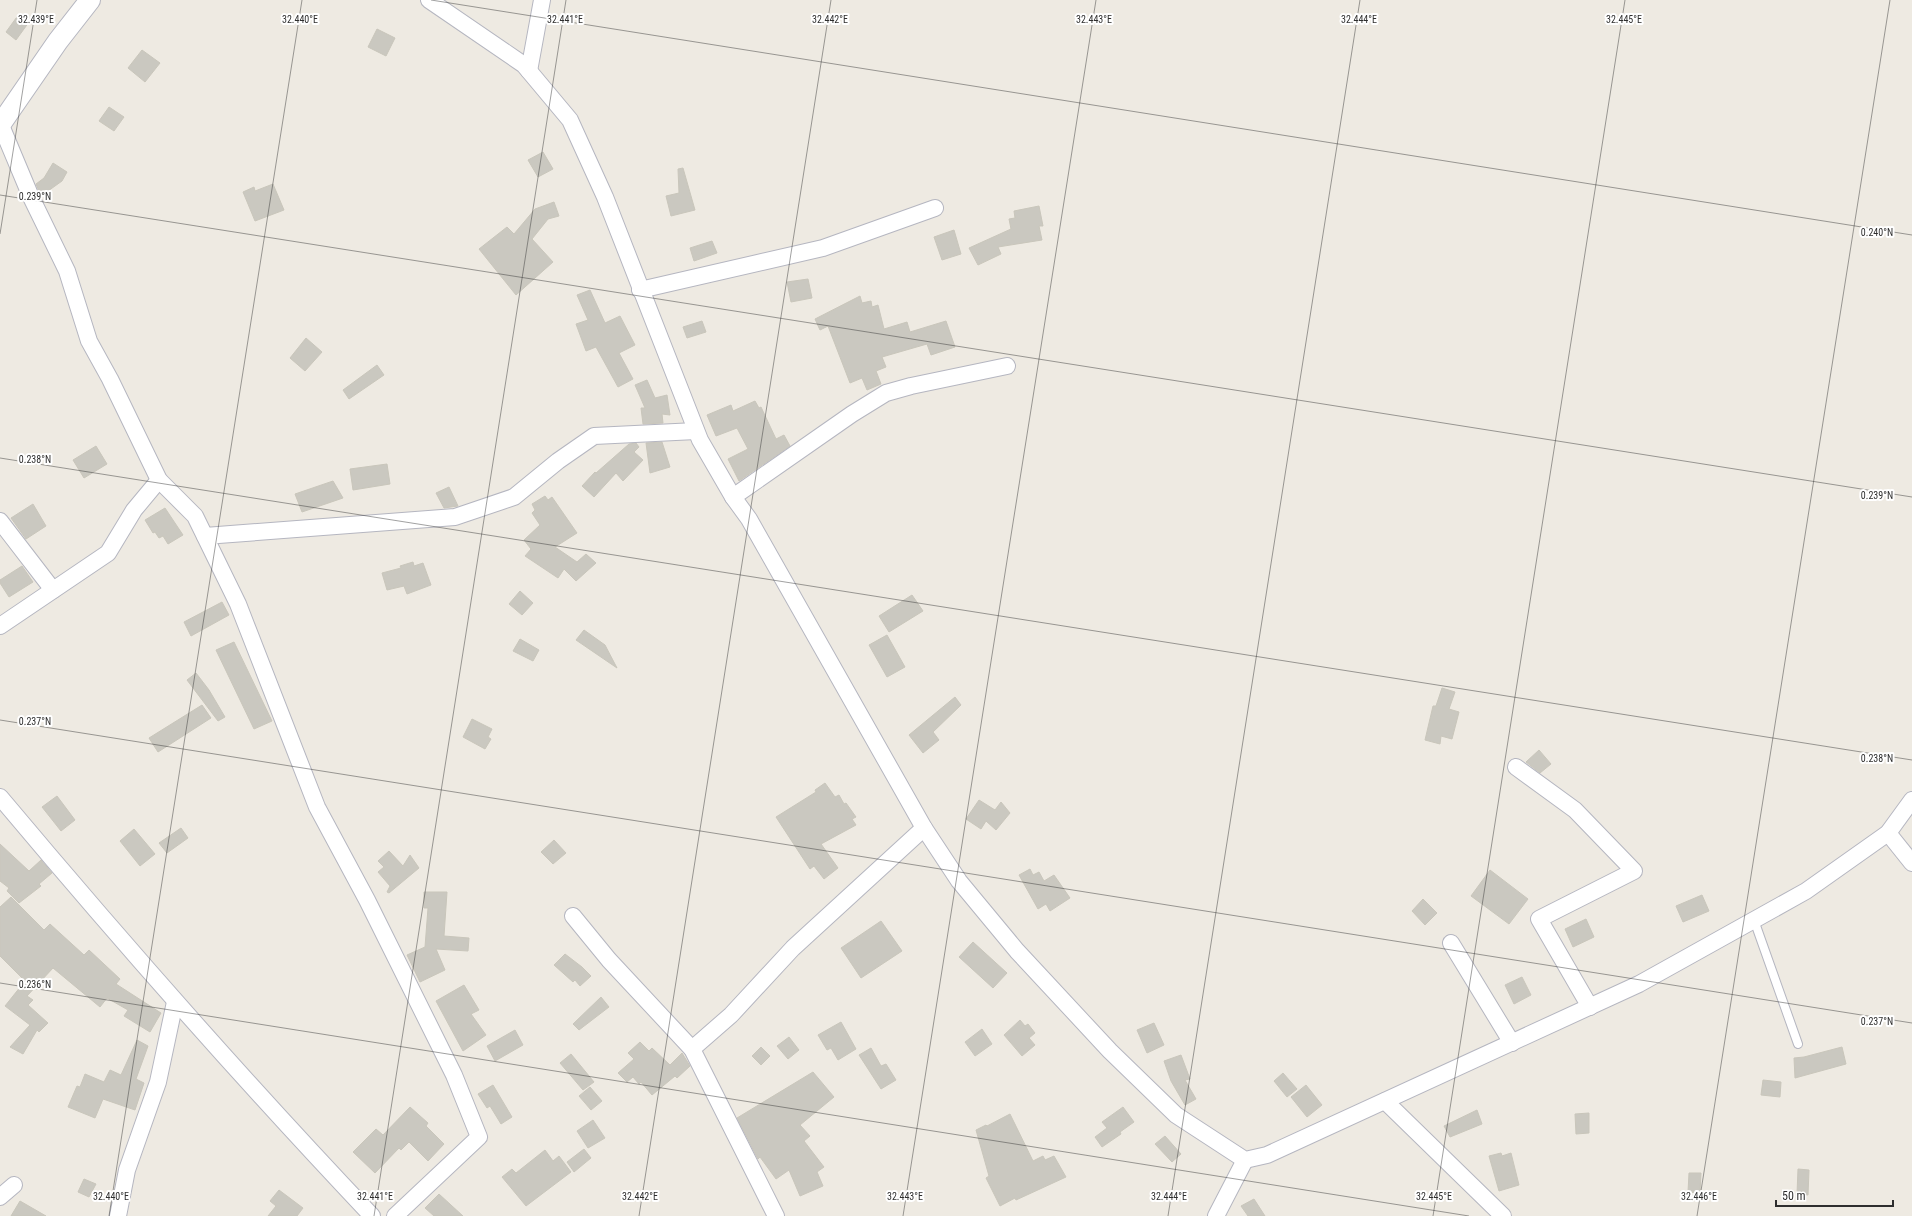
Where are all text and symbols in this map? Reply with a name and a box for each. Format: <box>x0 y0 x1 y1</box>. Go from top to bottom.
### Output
text: 32.439°E <box>18 14 54 25</box>
text: 32.440°E <box>282 14 318 25</box>
text: 32.441°E <box>547 14 583 25</box>
text: 32.442°E <box>812 14 848 25</box>
text: 32.443°E <box>1076 14 1112 25</box>
text: 32.444°E <box>1341 14 1377 25</box>
text: 32.445°E <box>1606 14 1642 25</box>
text: 0.239°N <box>19 191 51 202</box>
text: 0.240°N <box>1861 227 1893 238</box>
text: 0.238°N <box>19 454 51 465</box>
text: 0.239°N <box>1861 490 1893 501</box>
text: 0.237°N <box>19 716 51 727</box>
text: 0.238°N <box>1861 753 1893 764</box>
text: 0.236°N <box>19 979 51 990</box>
text: 0.237°N <box>1861 1016 1893 1027</box>
scale bar <box>1776 1182 1893 1208</box>
text: 50 m <box>1782 1189 1806 1203</box>
text: 32.440°E <box>93 1191 129 1202</box>
text: 32.441°E <box>357 1191 393 1202</box>
text: 32.442°E <box>622 1191 658 1202</box>
text: 32.443°E <box>887 1191 923 1202</box>
text: 32.444°E <box>1151 1191 1187 1202</box>
text: 32.445°E <box>1416 1191 1452 1202</box>
text: 32.446°E <box>1681 1191 1717 1202</box>

